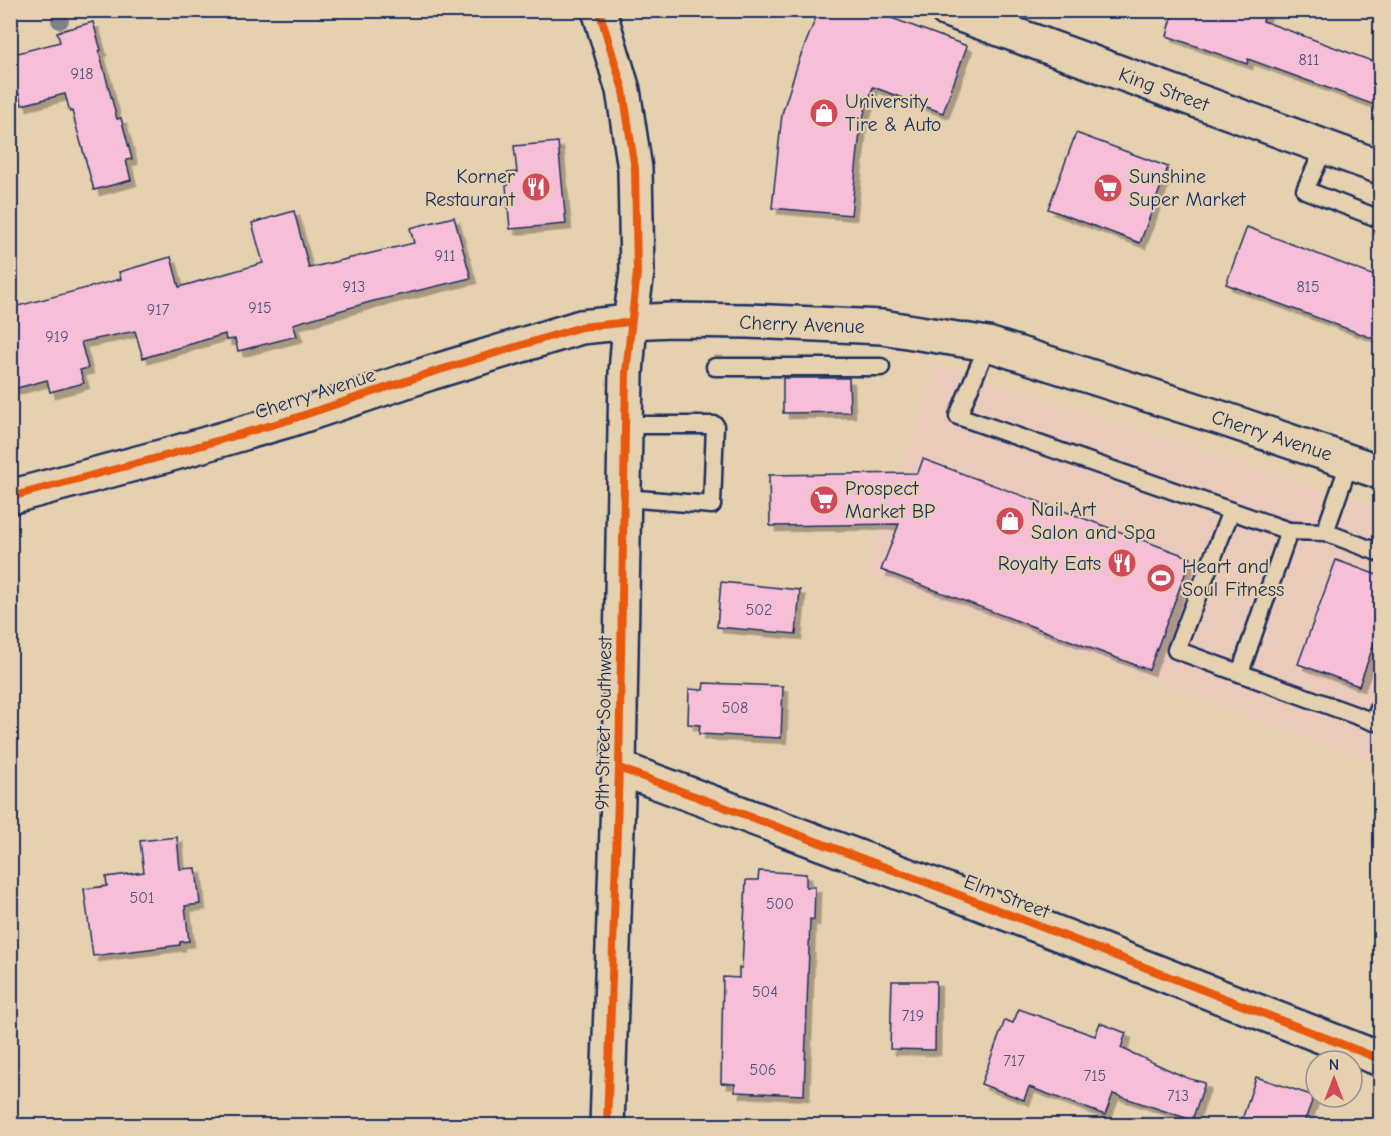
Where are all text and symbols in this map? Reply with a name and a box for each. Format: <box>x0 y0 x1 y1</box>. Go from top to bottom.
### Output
house number: 811 <box>1299 51 1319 69</box>
street label: King Street <box>1116 63 1213 117</box>
house number: 918 <box>70 65 94 83</box>
place label: University Tire & Auto <box>845 90 941 136</box>
shop icon: University Tire & Auto <box>808 97 840 129</box>
place label: Korner Restaurant <box>425 165 516 211</box>
place label: Sunshine Super Market <box>1129 165 1247 211</box>
restaurant icon: Korner Restaurant <box>520 171 552 203</box>
supermarket icon: Sunshine Super Market <box>1092 172 1124 204</box>
house number: 911 <box>434 247 456 265</box>
house number: 913 <box>343 278 365 296</box>
house number: 815 <box>1296 278 1320 296</box>
house number: 915 <box>248 299 272 317</box>
house number: 917 <box>147 301 170 319</box>
street label: Cherry Avenue <box>739 311 865 338</box>
house number: 919 <box>45 328 69 346</box>
street label: Cherry Avenue <box>252 363 378 424</box>
street label: Cherry Avenue <box>1209 405 1335 466</box>
place label: Prospect Market BP <box>845 477 935 523</box>
supermarket icon: Prospect Market BP <box>808 484 840 516</box>
place label: Nail Art Salon and Spa <box>1031 498 1156 544</box>
shop icon: Nail Art Salon and Spa <box>994 505 1026 537</box>
restaurant icon: Royalty Eats <box>1106 547 1138 579</box>
place label: Royalty Eats <box>998 552 1101 575</box>
place label: Heart and Soul Fitness <box>1182 555 1284 601</box>
sports icon: Heart and Soul Fitness <box>1145 562 1177 594</box>
house number: 502 <box>746 601 772 619</box>
street label: 9th Street Southwest <box>590 634 617 810</box>
house number: 508 <box>722 699 748 717</box>
street label: Elm Street <box>961 870 1054 924</box>
house number: 501 <box>130 889 154 907</box>
house number: 500 <box>766 895 794 913</box>
house number: 504 <box>752 983 778 1001</box>
house number: 719 <box>902 1007 924 1025</box>
north arrow <box>1304 1049 1364 1109</box>
house number: 717 <box>1003 1052 1025 1070</box>
text: N <box>1329 1056 1339 1074</box>
house number: 506 <box>749 1061 777 1079</box>
house number: 715 <box>1084 1067 1106 1085</box>
house number: 713 <box>1167 1087 1189 1105</box>

